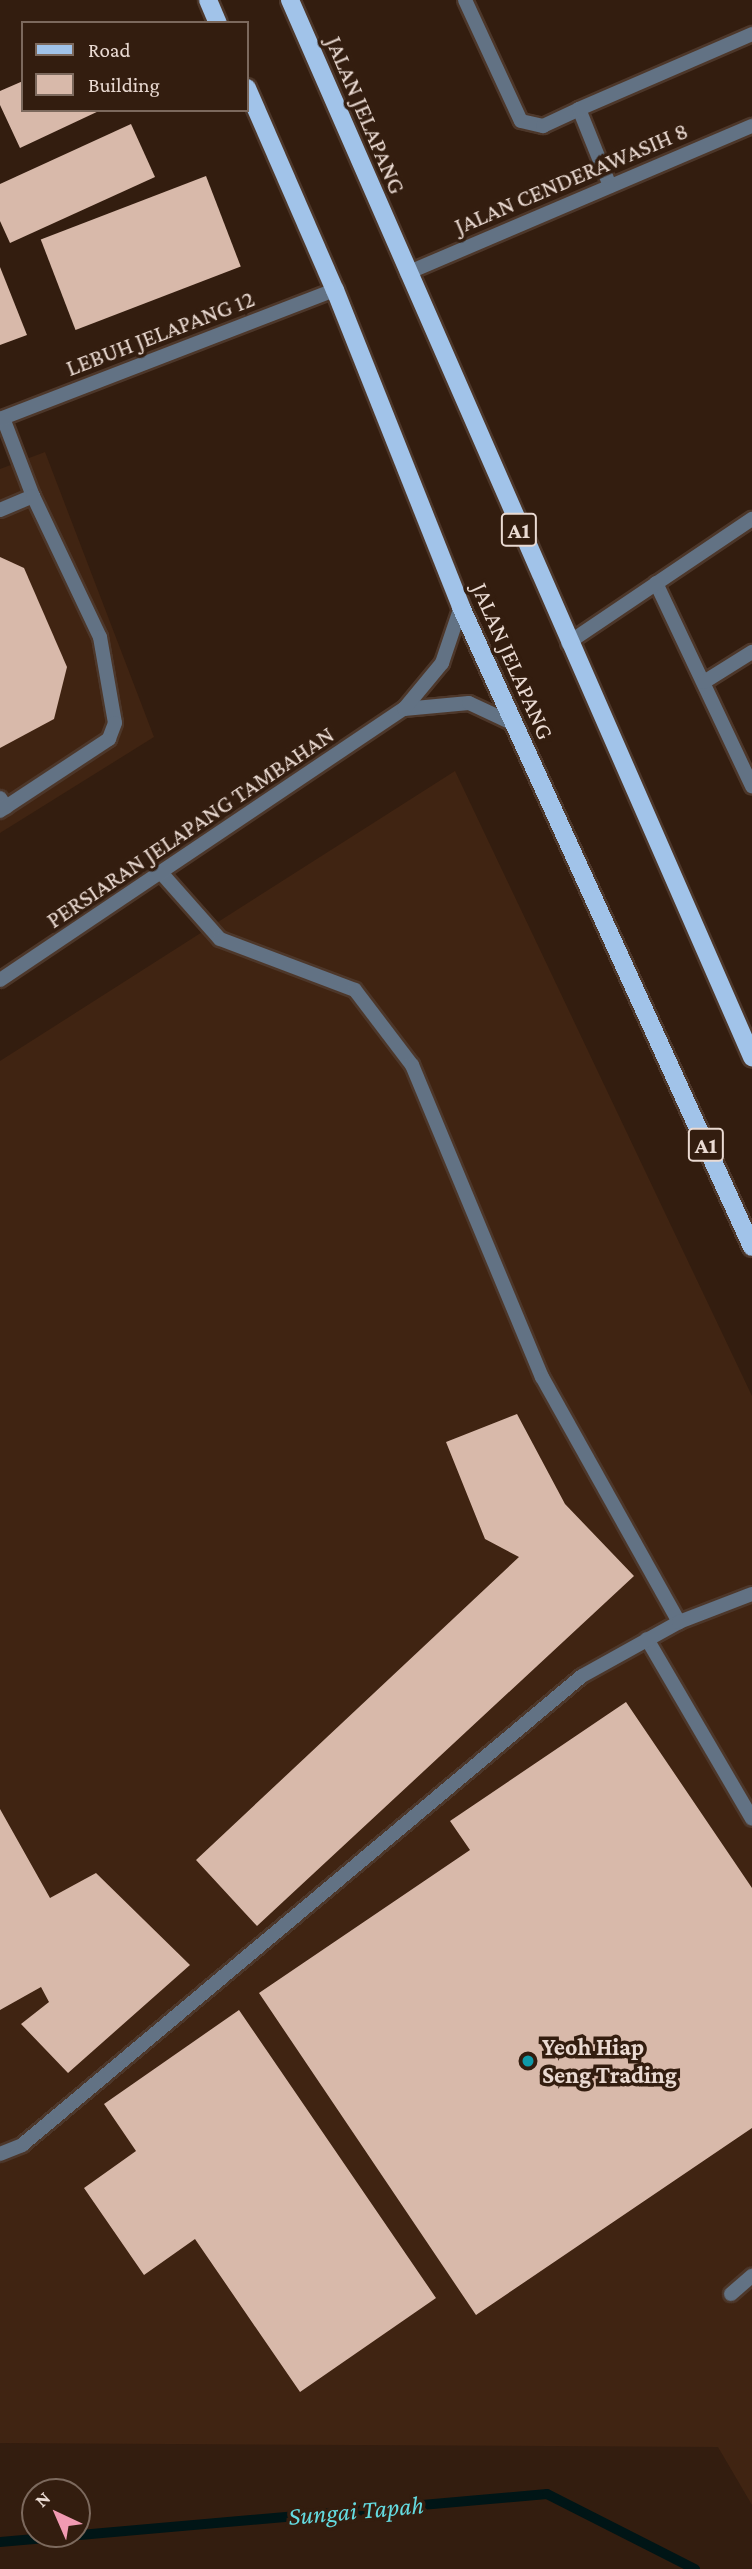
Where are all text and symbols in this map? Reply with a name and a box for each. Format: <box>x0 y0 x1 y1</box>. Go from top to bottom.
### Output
legend <box>21 21 248 112</box>
street label: JALAN JELAPANG <box>320 32 412 198</box>
text: Road <box>88 38 131 62</box>
text: Building <box>88 73 160 97</box>
street label: JALAN CENDERAWASIH 8 <box>450 116 692 240</box>
street label: LEBUH JELAPANG 12 <box>62 284 258 382</box>
road number: A1 <box>500 510 538 550</box>
street label: JALAN JELAPANG <box>466 578 560 744</box>
street label: PERSIARAN JELAPANG TAMBAHAN <box>41 720 339 934</box>
road number: A1 <box>687 1126 725 1164</box>
place label: Yeoh Hiap Seng Trading <box>542 2033 677 2089</box>
marker: Yeoh Hiap Seng Trading <box>520 2053 536 2069</box>
north arrow <box>21 2478 91 2548</box>
text: N <box>30 2487 54 2511</box>
water label: Sungai Tapah <box>287 2490 425 2532</box>

